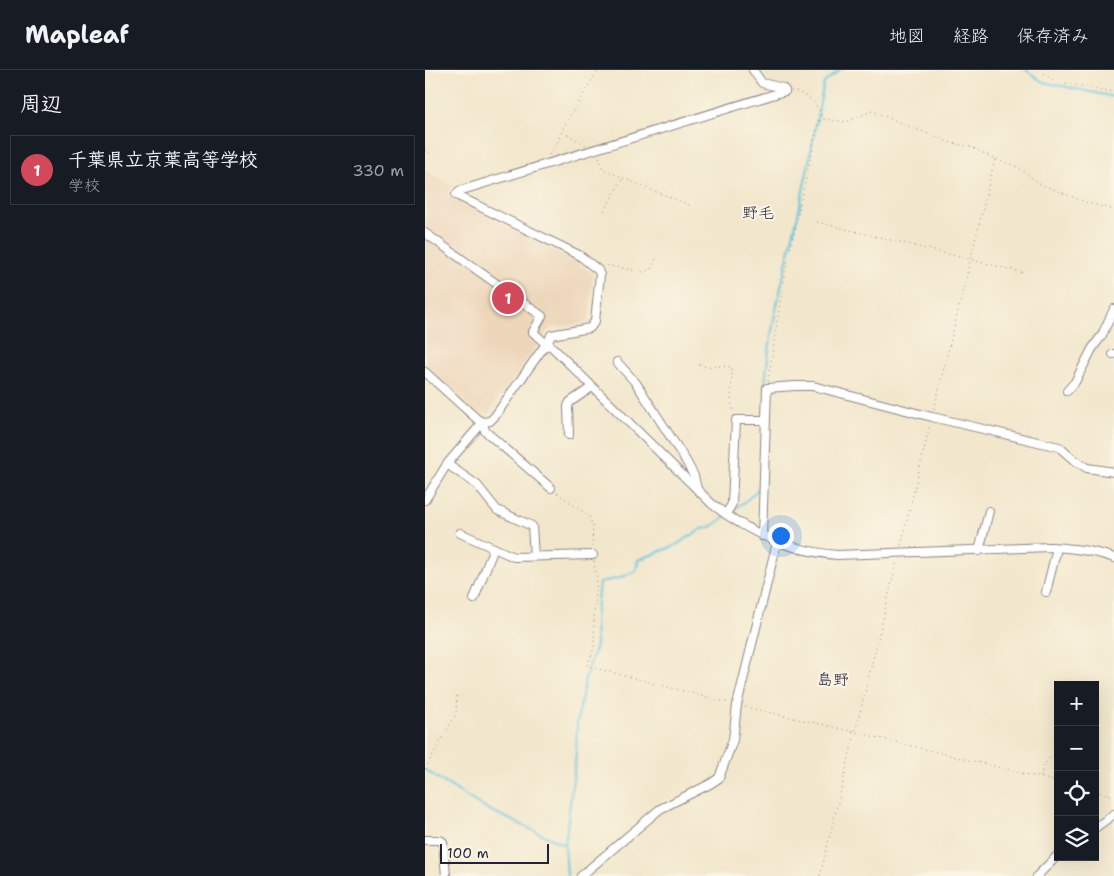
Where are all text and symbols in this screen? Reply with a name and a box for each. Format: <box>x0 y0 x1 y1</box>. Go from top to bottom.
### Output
text: Mapleaf <box>25 19 129 51</box>
text: 地図 <box>889 24 925 48</box>
text: 経路 <box>953 24 989 48</box>
text: 保存済み <box>1017 24 1089 48</box>
text: 周辺 <box>20 90 62 118</box>
text: 千葉県立京葉高等学校 <box>68 147 258 172</box>
text: 1 <box>33 160 41 181</box>
text: 330 m <box>352 160 404 181</box>
text: 学校 <box>68 175 100 196</box>
district label: 野毛 <box>742 202 774 223</box>
pin: 1 <box>492 279 524 317</box>
your location <box>768 523 794 549</box>
district label: 島野 <box>817 669 849 690</box>
map controls <box>1054 681 1099 861</box>
button: + <box>1054 681 1099 726</box>
button: − <box>1054 726 1099 771</box>
button: locate <box>1054 771 1099 816</box>
button: layers <box>1054 816 1099 861</box>
scale bar <box>440 841 549 864</box>
text: 100 m <box>447 844 489 862</box>

